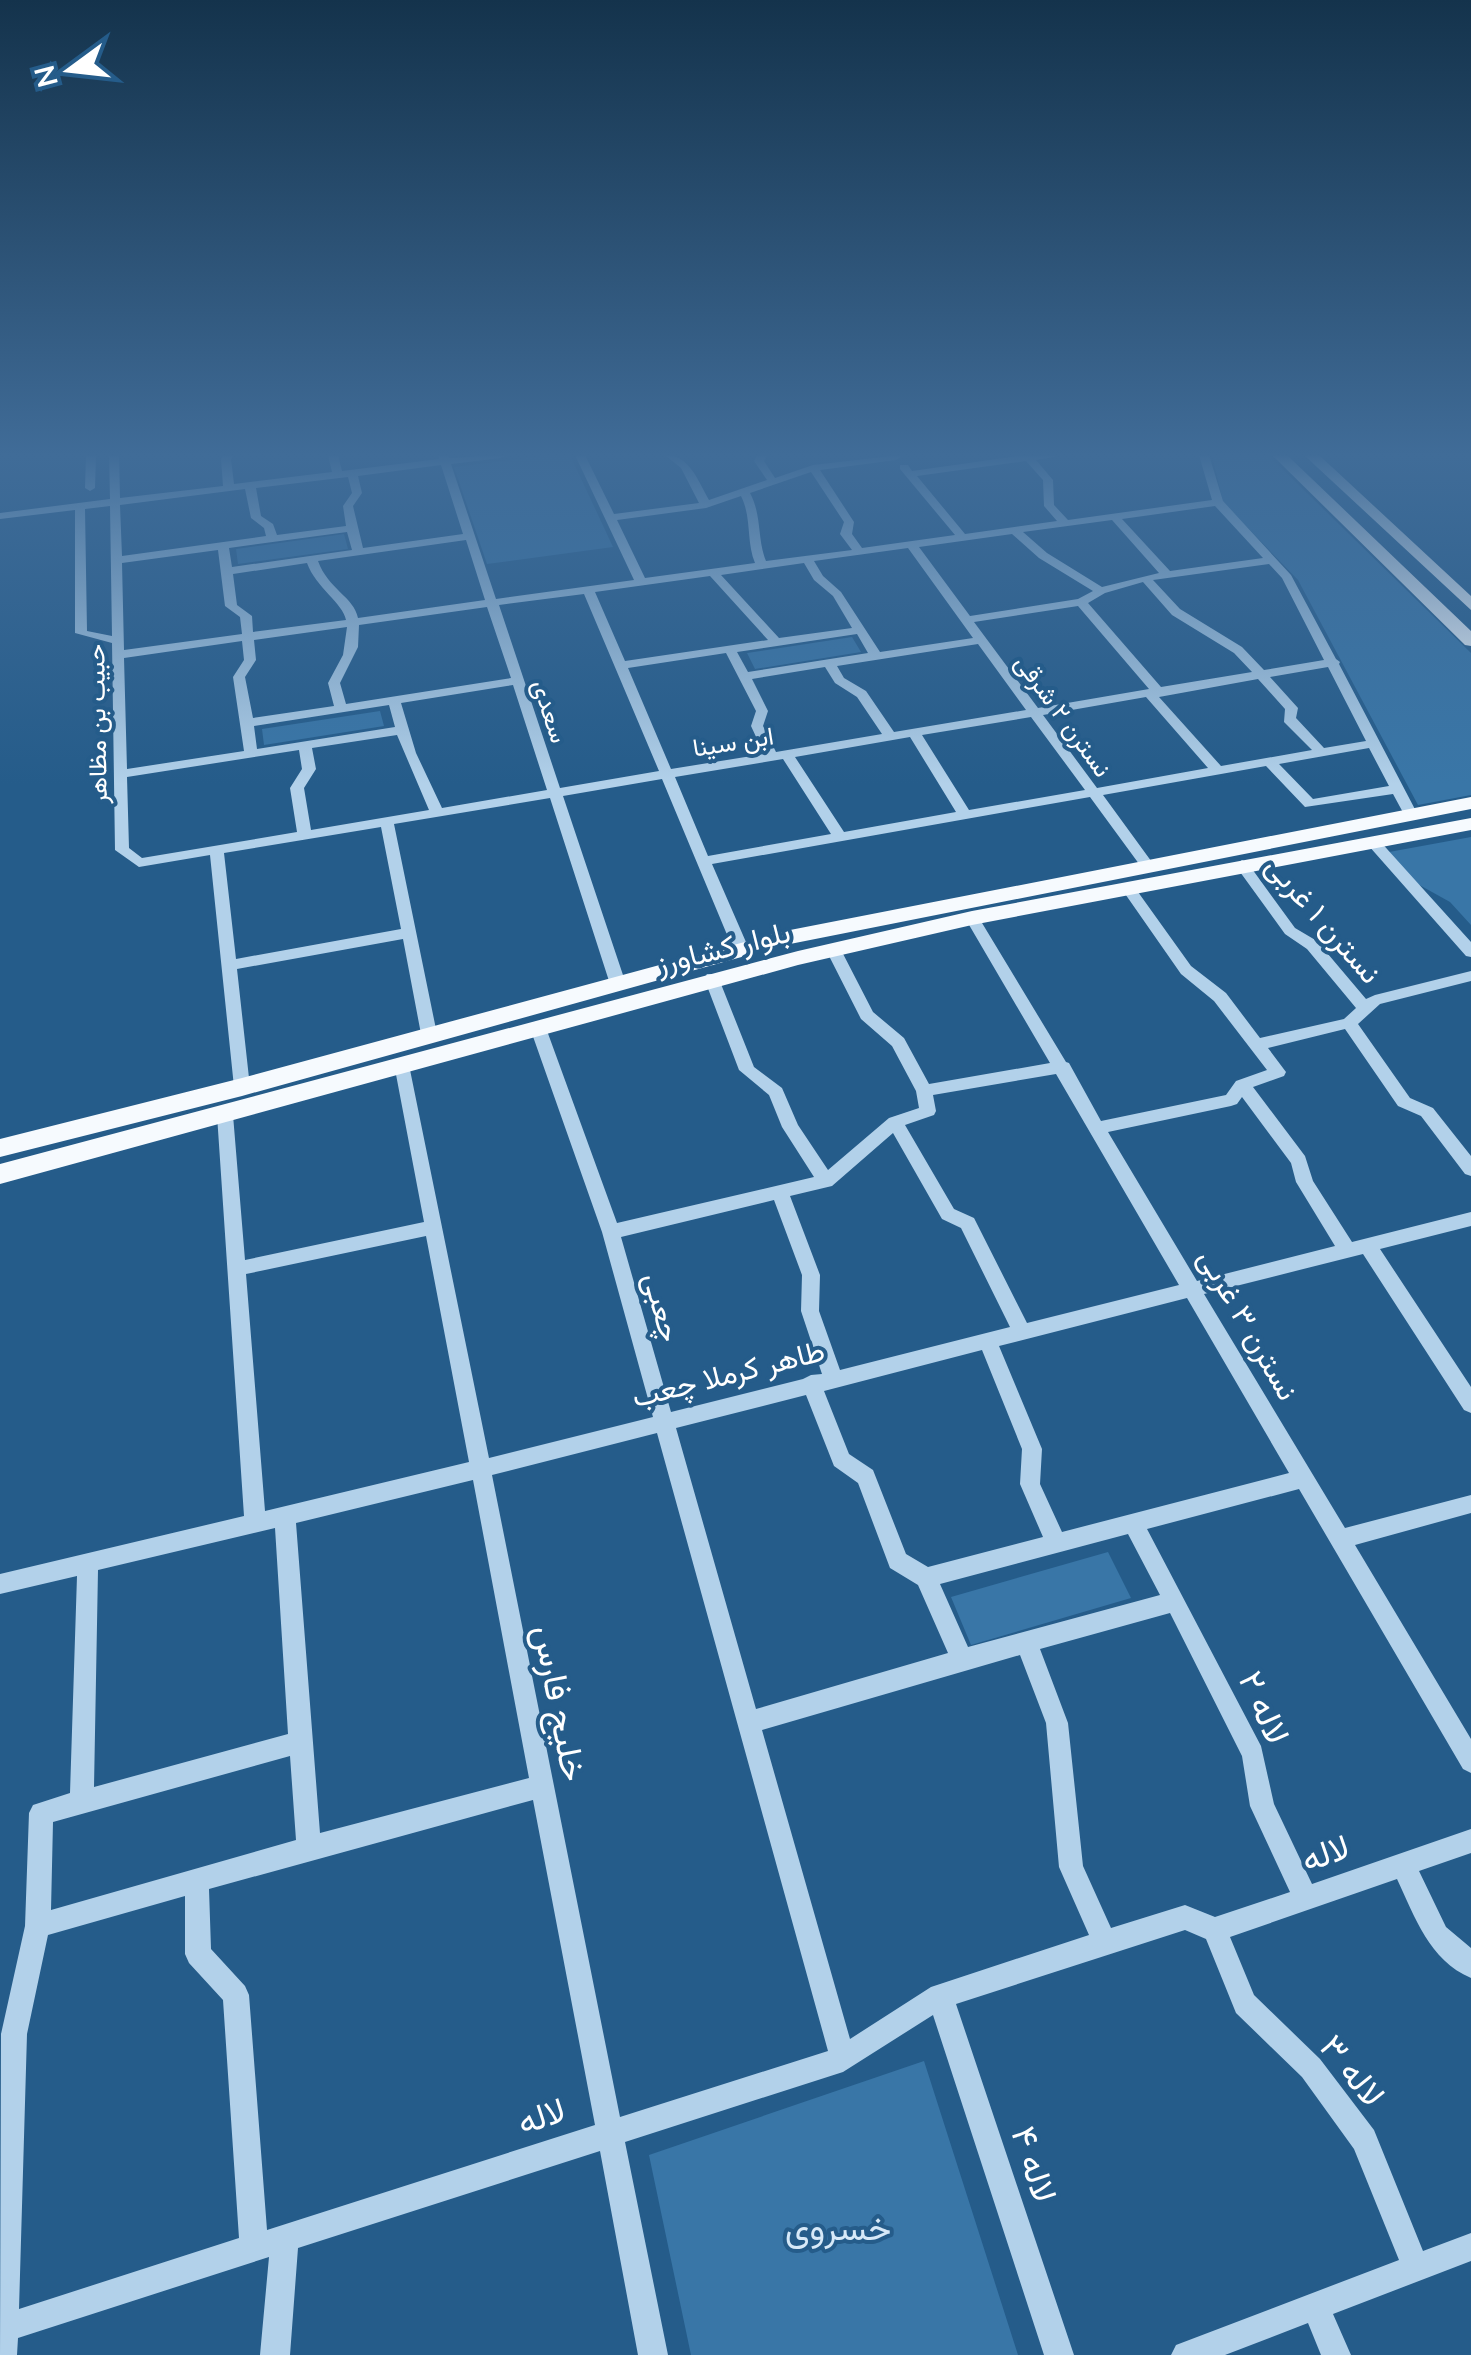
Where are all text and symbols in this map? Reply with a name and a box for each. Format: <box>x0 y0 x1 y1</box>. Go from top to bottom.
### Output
north arrow <box>20 20 120 120</box>
text: N <box>26 62 65 91</box>
street label: حبیب بن مظاهر <box>79 644 114 805</box>
street label: نسترن ۲ شرقی <box>1008 647 1119 783</box>
street label: سعدی <box>525 675 576 747</box>
street label: ابن سینا <box>690 719 776 764</box>
street label: نسترن ۱ غربی <box>1258 847 1390 991</box>
street label: بلوار کشاورز <box>651 912 794 982</box>
street label: نسترن ۳ غربی <box>1190 1241 1308 1407</box>
street label: چعبی <box>634 1268 690 1346</box>
street label: طاهر کرملا چعب <box>628 1331 829 1417</box>
street label: خلیج فارس <box>521 1621 598 1785</box>
street label: لاله ۲ <box>1230 1664 1300 1750</box>
street label: لاله <box>1295 1823 1355 1881</box>
street label: لاله ۳ <box>1311 2025 1395 2115</box>
street label: لاله <box>511 2087 571 2143</box>
street label: لاله ۴ <box>1002 2120 1068 2208</box>
park label: خسروی <box>785 2205 891 2250</box>

